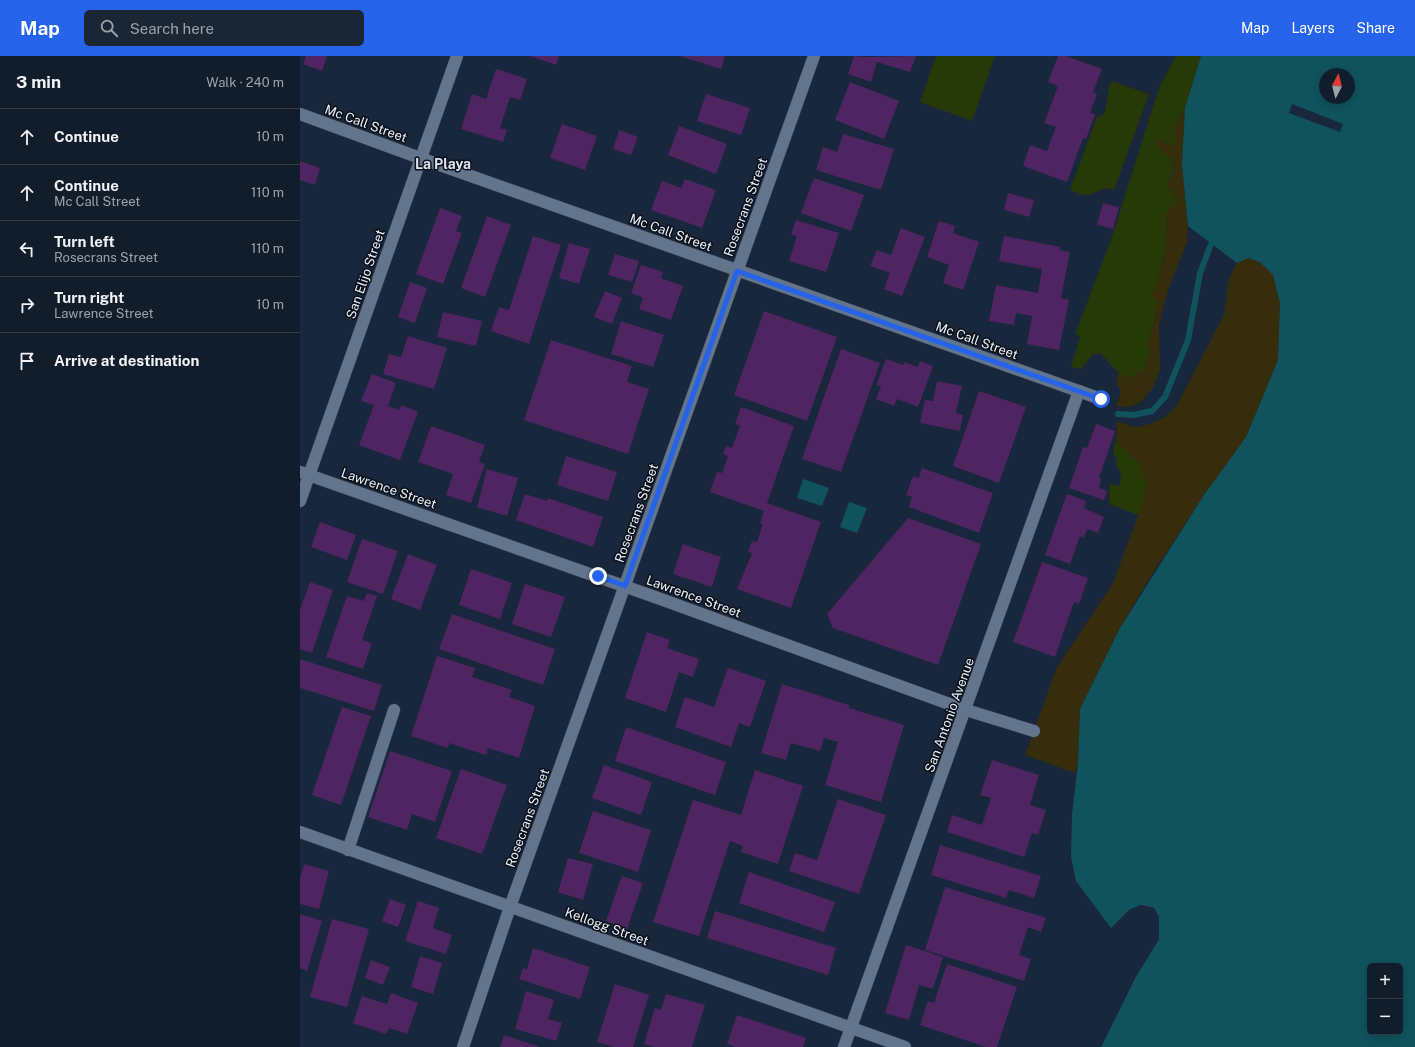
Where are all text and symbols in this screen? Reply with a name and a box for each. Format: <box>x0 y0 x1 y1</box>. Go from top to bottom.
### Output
search box <box>84 10 364 46</box>
text: Map <box>20 17 60 39</box>
icon: search <box>98 17 120 39</box>
text: Search here <box>130 20 214 37</box>
text: Map <box>1241 20 1269 36</box>
text: Layers <box>1291 20 1335 36</box>
text: Share <box>1357 20 1395 36</box>
north arrow <box>1319 68 1355 104</box>
text: 3 min <box>16 72 61 92</box>
text: Walk · 240 m <box>206 75 284 90</box>
street label: Mc Call Street <box>323 102 409 145</box>
icon: ahead <box>16 126 38 148</box>
text: Continue <box>54 128 119 145</box>
text: 10 m <box>256 129 284 144</box>
district label: La Playa <box>415 156 471 172</box>
street label: Rosecrans Street <box>721 156 770 259</box>
text: Continue <box>54 177 119 194</box>
icon: ahead <box>16 182 38 204</box>
text: 110 m <box>251 185 284 200</box>
text: Mc Call Street <box>54 194 140 209</box>
street label: Mc Call Street <box>628 211 714 254</box>
street label: San Elijo Street <box>343 228 388 321</box>
text: Turn left <box>54 233 115 250</box>
icon: left <box>16 238 38 260</box>
text: 110 m <box>251 241 284 256</box>
text: Rosecrans Street <box>54 250 158 265</box>
text: Turn right <box>54 289 124 306</box>
icon: right <box>16 294 38 316</box>
text: 10 m <box>256 297 284 312</box>
text: Lawrence Street <box>54 306 154 321</box>
street label: Mc Call Street <box>934 319 1020 362</box>
icon: arrive <box>16 350 38 372</box>
text: Arrive at destination <box>54 352 199 369</box>
route start <box>1092 390 1110 408</box>
street label: Rosecrans Street <box>612 462 661 565</box>
street label: Lawrence Street <box>339 465 438 512</box>
route end <box>589 567 607 585</box>
street label: Lawrence Street <box>644 572 743 621</box>
street label: San Antonio Avenue <box>922 656 977 775</box>
street label: Rosecrans Street <box>503 767 552 870</box>
street label: Kellogg Street <box>563 904 651 949</box>
map controls <box>1367 963 1403 1035</box>
button: + <box>1367 963 1403 999</box>
button: − <box>1367 999 1403 1035</box>

